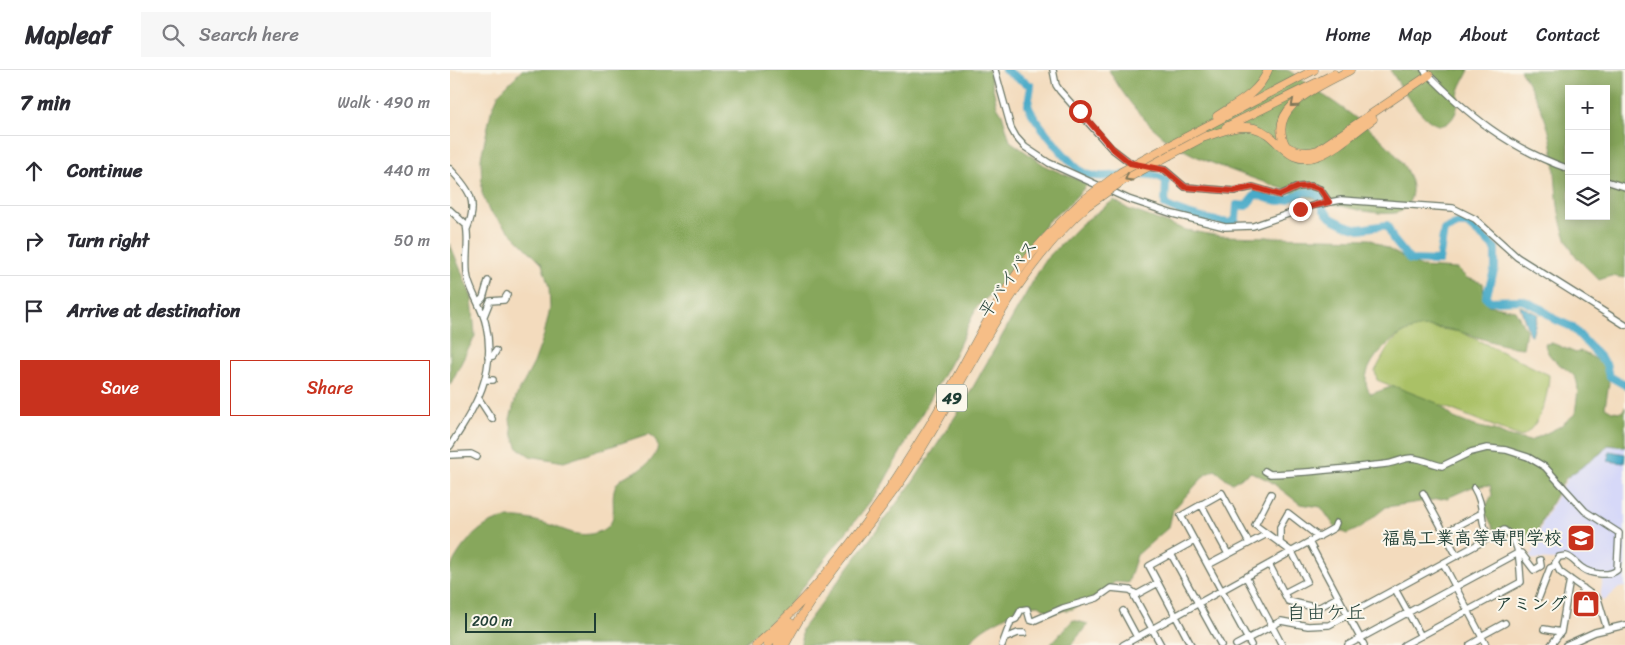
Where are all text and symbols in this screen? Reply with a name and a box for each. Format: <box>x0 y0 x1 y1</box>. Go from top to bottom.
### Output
search box <box>141 12 491 57</box>
text: Mapleaf <box>25 14 111 56</box>
text: Search here <box>199 18 299 51</box>
text: Home <box>1326 19 1371 51</box>
text: Map <box>1399 19 1432 51</box>
text: About <box>1460 19 1508 51</box>
text: Contact <box>1536 19 1600 51</box>
icon: search <box>159 21 187 49</box>
text: 7 min <box>20 84 71 122</box>
map controls <box>1565 85 1610 220</box>
button: + <box>1565 85 1610 130</box>
text: Walk · 490 m <box>338 88 430 117</box>
one-way arrow <box>1290 98 1299 107</box>
route start <box>1069 100 1092 123</box>
button: − <box>1565 130 1610 175</box>
text: Continue <box>67 154 143 187</box>
text: 440 m <box>383 156 430 185</box>
icon: ahead <box>20 157 48 185</box>
one-way arrow <box>1124 172 1133 182</box>
button: layers <box>1565 175 1610 220</box>
route end <box>1289 198 1312 221</box>
text: Turn right <box>67 224 149 257</box>
text: 50 m <box>394 226 430 255</box>
icon: right <box>20 227 48 255</box>
street label: 平バイパス <box>970 233 1046 325</box>
text: Arrive at destination <box>67 294 240 327</box>
icon: arrive <box>20 297 48 325</box>
button: Save <box>20 360 220 416</box>
button: Share <box>230 360 430 416</box>
road number: 49 <box>937 384 967 412</box>
place label: 福島工業高等専門学校 <box>1382 522 1562 554</box>
school or university icon: 福島工業高等専門学校 <box>1566 523 1596 553</box>
place label: アミング <box>1495 588 1567 620</box>
shop icon: アミング <box>1571 589 1601 619</box>
district label: 自由ケ丘 <box>1286 595 1366 630</box>
text: 200 m <box>472 609 512 634</box>
scale bar <box>465 610 596 633</box>

